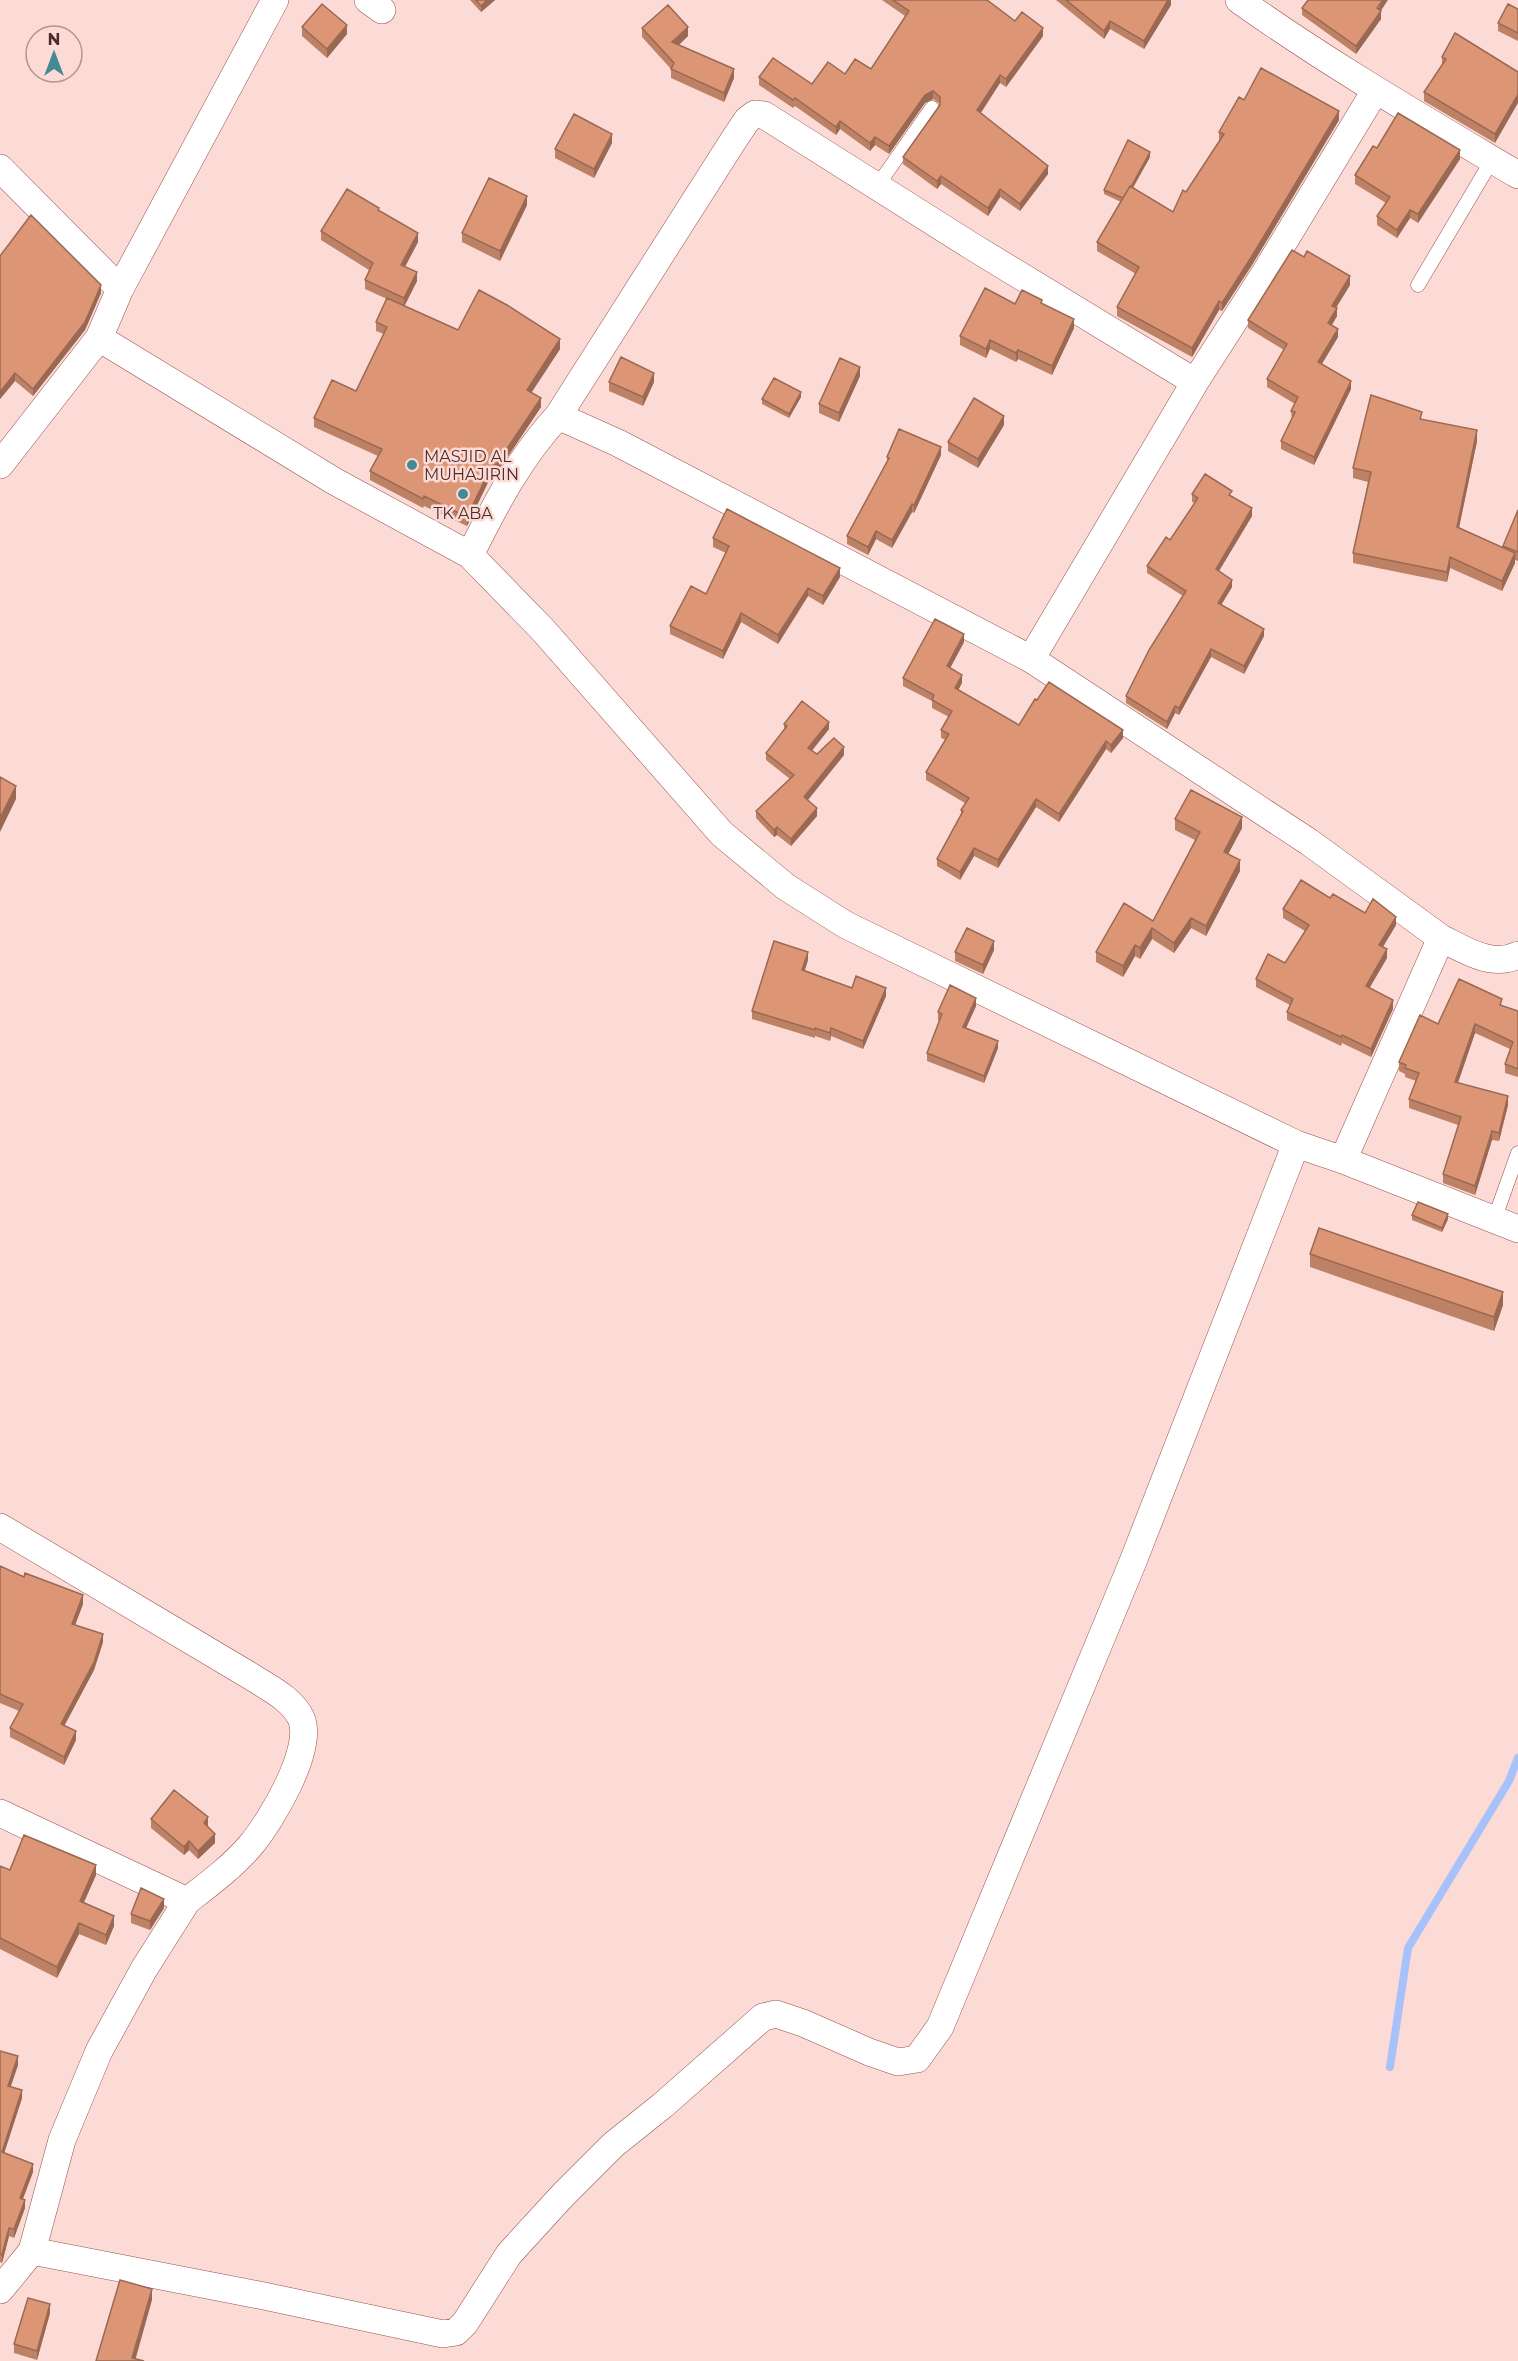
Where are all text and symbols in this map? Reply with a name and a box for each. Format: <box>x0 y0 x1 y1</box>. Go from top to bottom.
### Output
north arrow <box>24 24 84 84</box>
text: N <box>48 30 60 49</box>
place label: MASJID AL MUHAJIRIN <box>424 447 519 484</box>
marker: MASJID AL MUHAJIRIN <box>405 458 419 472</box>
marker: TK ABA <box>456 487 470 501</box>
place label: TK ABA <box>433 504 493 523</box>

